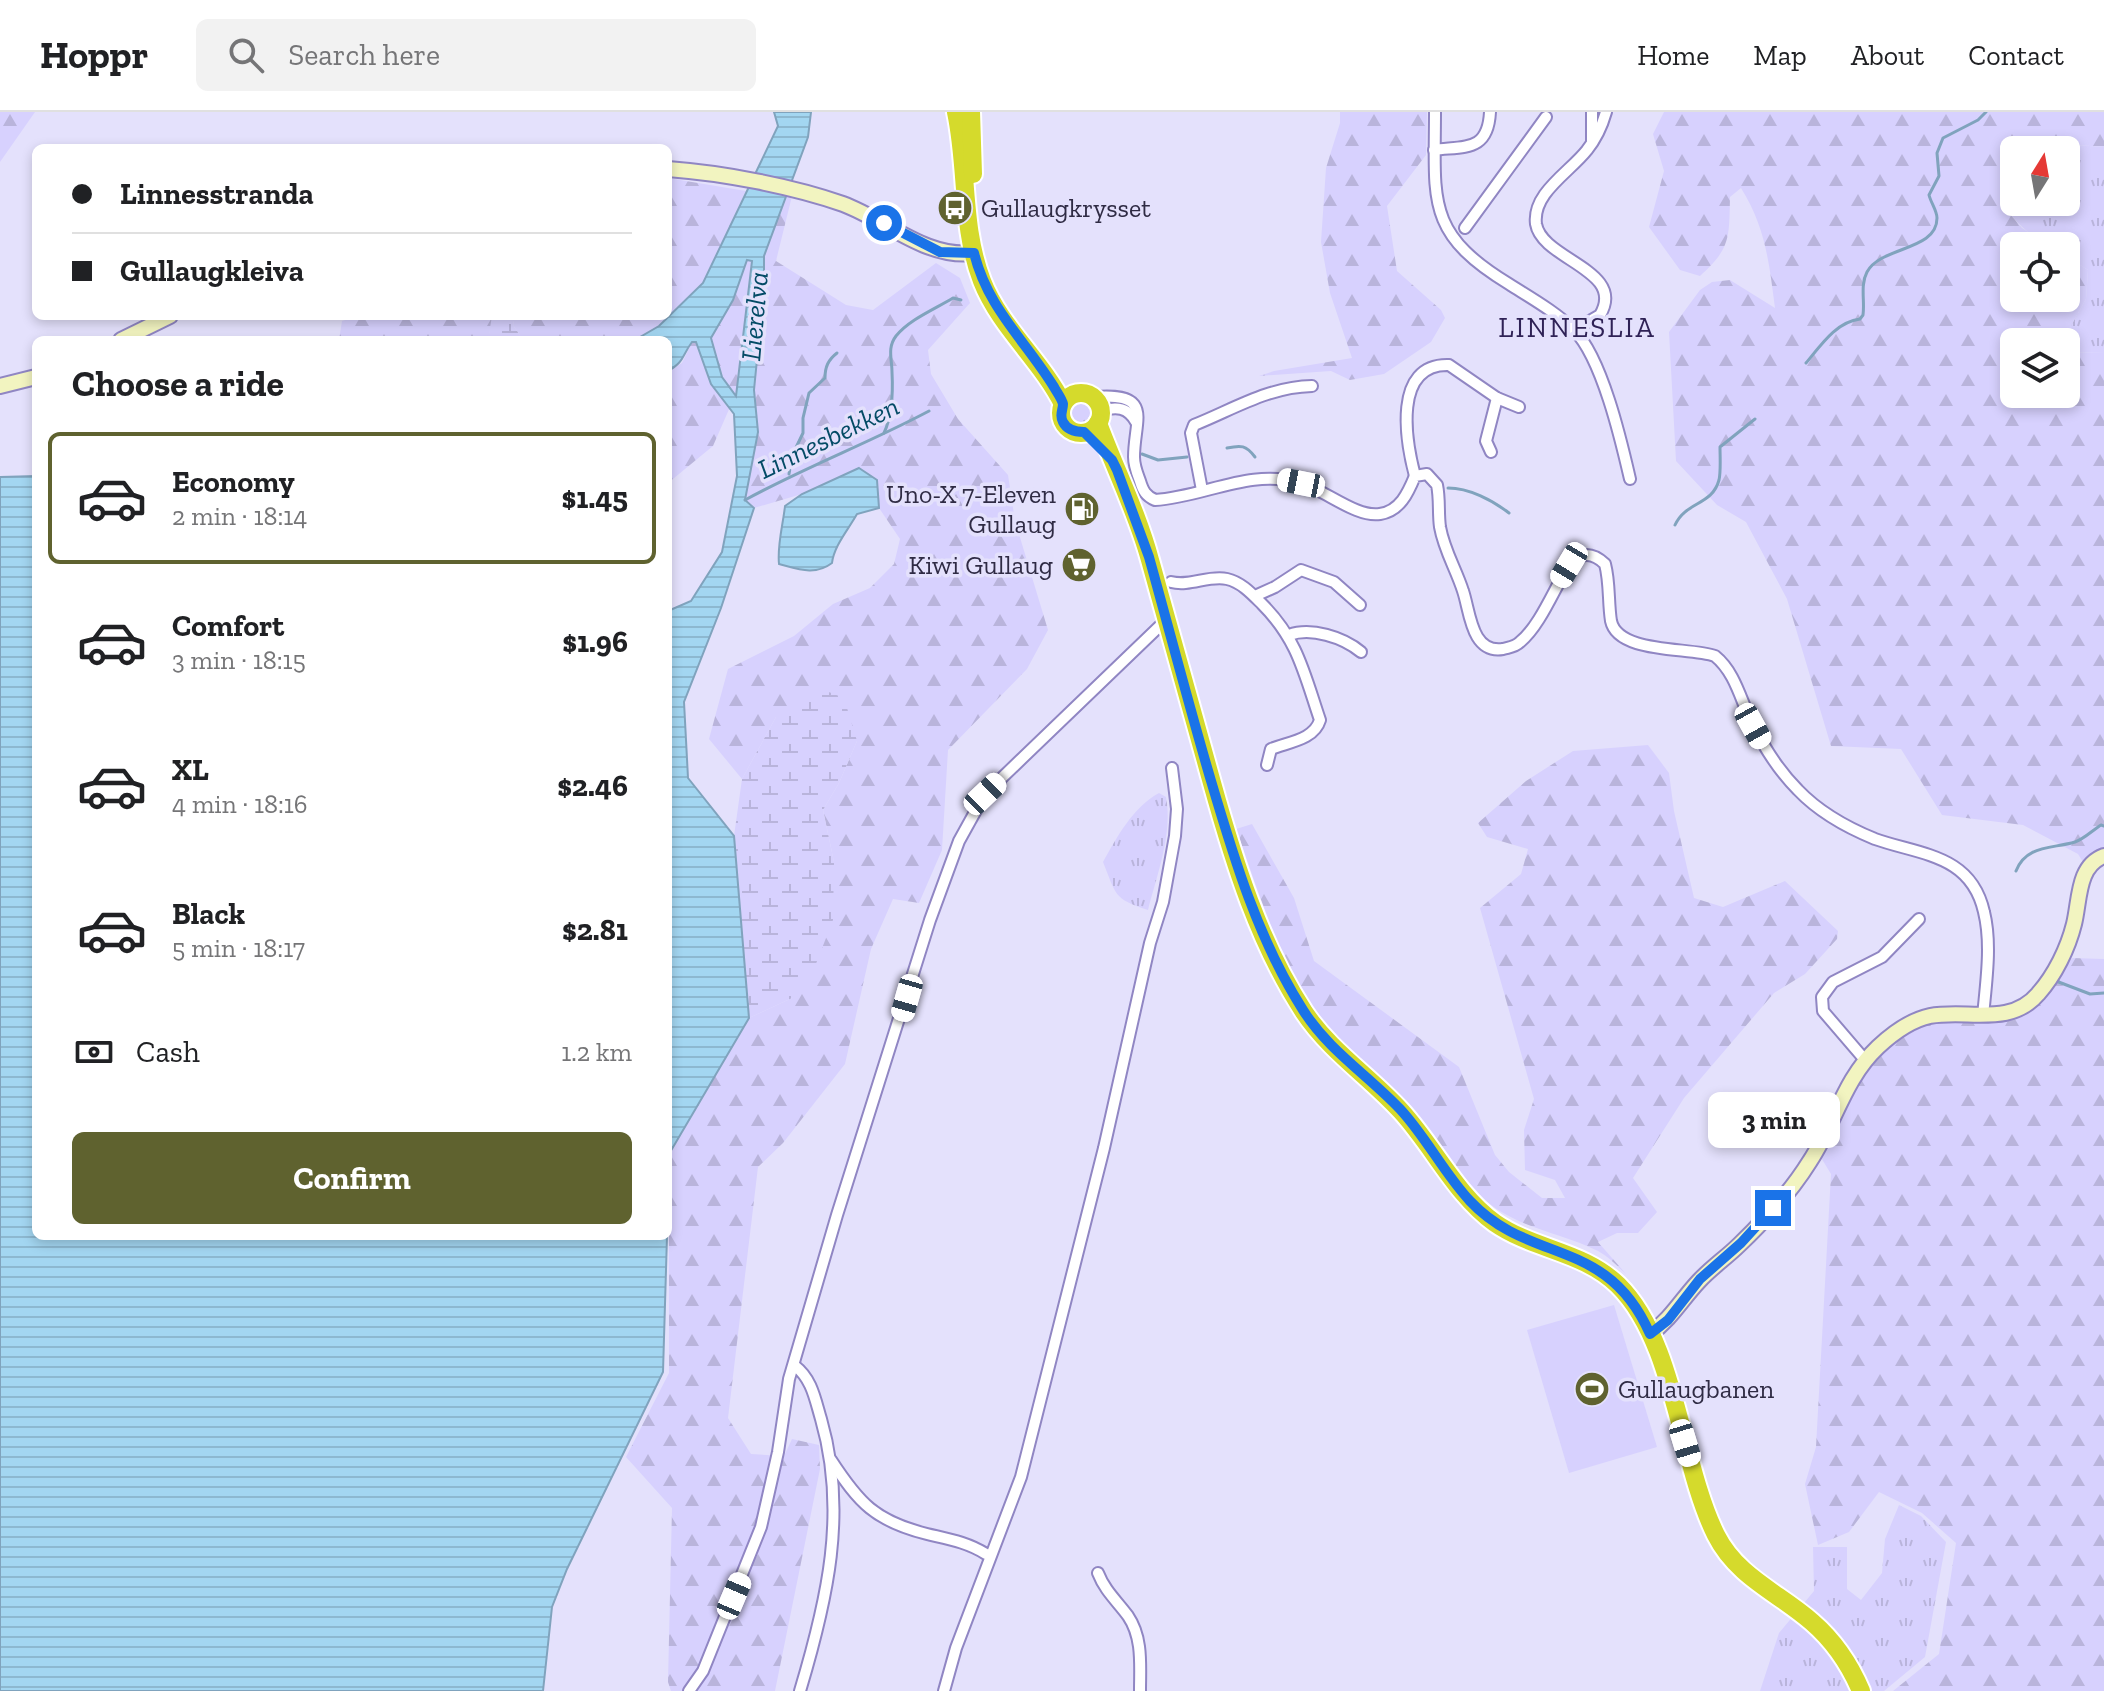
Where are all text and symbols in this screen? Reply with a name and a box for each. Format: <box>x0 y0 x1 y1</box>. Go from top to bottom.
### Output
search box <box>196 19 756 91</box>
text: Hoppr <box>40 32 148 78</box>
icon: search <box>224 33 268 77</box>
text: Search here <box>288 37 440 73</box>
text: Home <box>1637 39 1709 72</box>
text: Map <box>1753 39 1807 72</box>
text: About <box>1851 39 1924 72</box>
text: Contact <box>1968 39 2064 72</box>
north arrow <box>2000 136 2080 216</box>
map controls <box>2000 136 2080 408</box>
text: Linnesstranda <box>120 176 314 212</box>
bus stop icon: Gullaugkrysset <box>936 189 974 227</box>
place label: Gullaugkrysset <box>981 192 1151 224</box>
route start <box>866 205 902 241</box>
button: locate <box>2000 232 2080 312</box>
text: Gullaugkleiva <box>120 253 304 289</box>
water label: Lierelva <box>734 270 775 362</box>
district label: LINNESLIA <box>1498 311 1656 344</box>
button: layers <box>2000 328 2080 408</box>
text: Choose a ride <box>72 362 284 405</box>
water label: Linnesbekken <box>752 389 904 486</box>
icon: car <box>76 462 148 534</box>
text: Economy <box>172 464 295 500</box>
car <box>1275 467 1327 499</box>
place label: Uno-X 7-Eleven Gullaug <box>886 478 1056 540</box>
text: $1.45 <box>562 480 628 516</box>
fuel station icon: Uno-X 7-Eleven Gullaug <box>1063 490 1101 528</box>
text: 2 min · 18:14 <box>172 500 307 532</box>
car <box>1546 538 1592 592</box>
supermarket icon: Kiwi Gullaug <box>1060 546 1098 584</box>
place label: Kiwi Gullaug <box>908 549 1053 581</box>
icon: car <box>76 606 148 678</box>
text: Comfort <box>172 608 284 644</box>
text: $1.96 <box>562 624 628 660</box>
text: 3 min · 18:15 <box>172 644 306 676</box>
car <box>1731 699 1775 753</box>
icon: car <box>76 750 148 822</box>
text: XL <box>172 752 209 788</box>
text: $2.46 <box>557 768 628 804</box>
car <box>959 769 1011 819</box>
text: 4 min · 18:16 <box>172 788 308 820</box>
icon: car <box>76 894 148 966</box>
text: Black <box>172 896 245 932</box>
text: $2.81 <box>562 912 628 948</box>
text: 5 min · 18:17 <box>172 932 305 964</box>
car <box>889 972 925 1024</box>
icon: cash <box>72 1030 116 1074</box>
text: Cash <box>136 1034 200 1070</box>
text: 1.2 km <box>561 1036 632 1068</box>
callout: 3 min <box>1707 1092 1839 1148</box>
text: 3 min <box>1742 1104 1806 1136</box>
button: Confirm <box>72 1132 632 1224</box>
route end <box>1755 1190 1791 1226</box>
sports icon: Gullaugbanen <box>1573 1370 1611 1408</box>
place label: Gullaugbanen <box>1618 1373 1774 1405</box>
car <box>1667 1417 1703 1469</box>
car <box>714 1569 754 1623</box>

